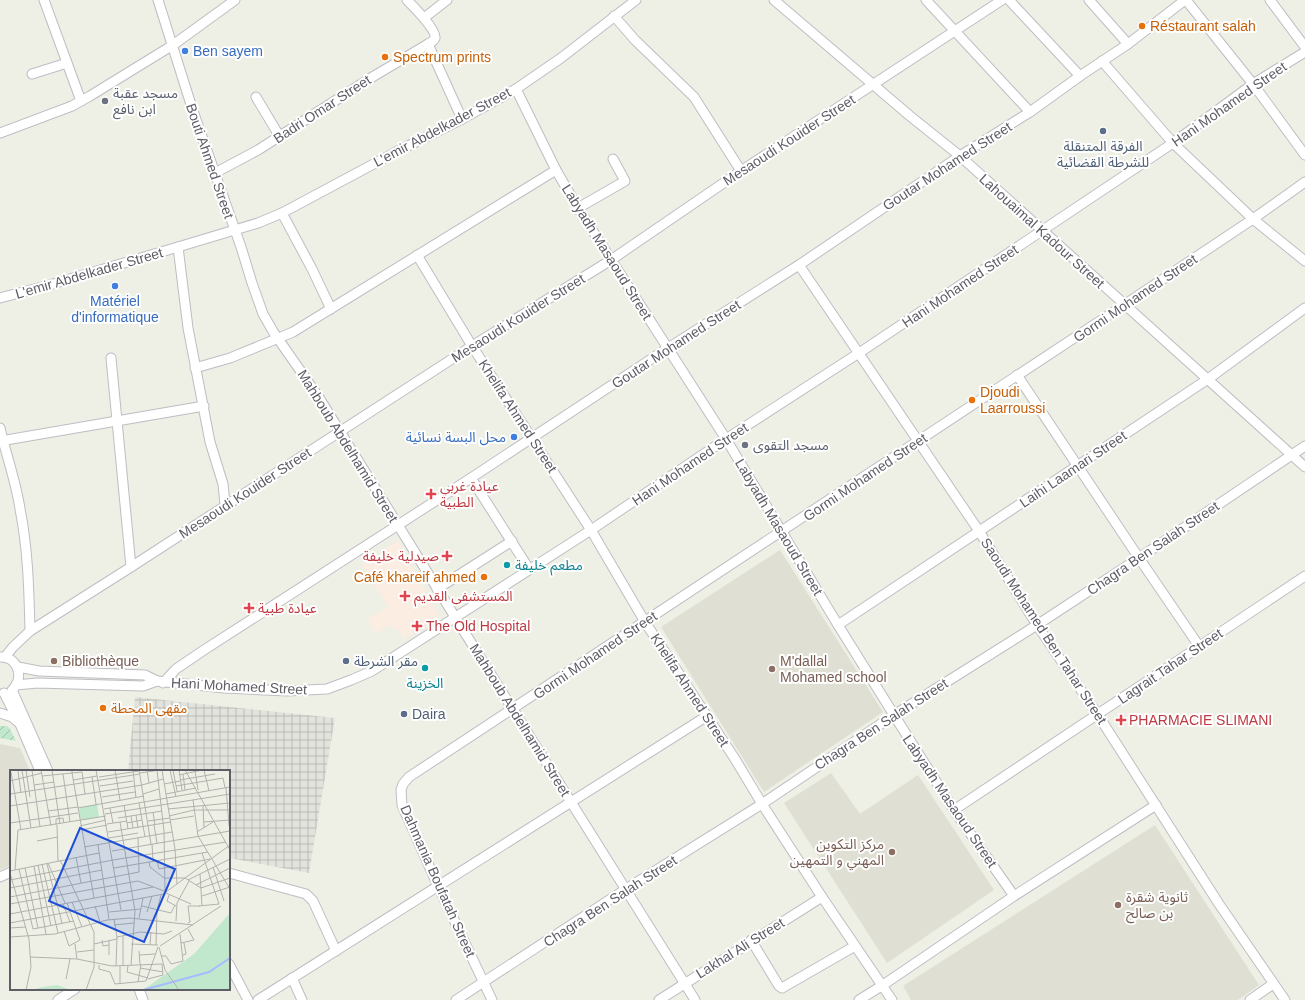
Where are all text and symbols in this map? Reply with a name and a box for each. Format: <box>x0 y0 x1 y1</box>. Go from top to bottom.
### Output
place label: Réstaurant salah <box>1150 18 1256 34</box>
marker: Réstaurant salah <box>1137 21 1147 31</box>
place label: Ben sayem <box>193 43 263 59</box>
marker: Ben sayem <box>180 46 190 56</box>
place label: Spectrum prints <box>393 49 491 65</box>
marker: Spectrum prints <box>380 52 390 62</box>
street label: Hani Mohamed Street <box>1169 58 1289 150</box>
street label: Badri Omar Street <box>270 72 374 146</box>
street label: L'emir Abdelkader Street <box>371 84 513 170</box>
place label: مسجد عقبة ابن نافع <box>113 85 178 120</box>
street label: Mesaoudi Kouider Street <box>720 91 858 189</box>
marker: مسجد عقبة ابن نافع <box>100 96 110 106</box>
street label: Bouti Ahmed Street <box>183 101 237 221</box>
street label: Goutar Mohamed Street <box>880 118 1014 214</box>
marker: الفرقة المتنقلة للشرطة القضائية <box>1098 126 1108 136</box>
place label: الفرقة المتنقلة للشرطة القضائية <box>1057 138 1149 171</box>
street label: Lahouaimal Kadour Street <box>976 171 1108 291</box>
street label: Labyadh Masaoud Street <box>559 181 655 323</box>
street label: Hani Mohamed Street <box>899 241 1021 331</box>
street label: L'emir Abdelkader Street <box>13 244 165 302</box>
street label: Gormi Mohamed Street <box>1070 251 1200 345</box>
street label: Mesaoudi Kouider Street <box>448 270 588 366</box>
marker: Matériel d'informatique <box>110 281 120 291</box>
place label: Matériel d'informatique <box>71 293 159 325</box>
street label: Goutar Mohamed Street <box>609 296 743 392</box>
street label: Khelifa Ahmed Street <box>475 356 561 476</box>
street label: Mahboub Abdelhamid Street <box>294 367 402 525</box>
place label: Djoudi Laarroussi <box>980 384 1045 416</box>
marker: Djoudi Laarroussi <box>967 395 977 405</box>
street label: Hani Mohamed Street <box>629 419 751 509</box>
street label: Laihi Laamari Street <box>1017 427 1129 511</box>
place label: محل البسة نسائية <box>406 429 506 446</box>
street label: Gormi Mohamed Street <box>800 430 930 524</box>
marker: محل البسة نسائية <box>509 432 519 442</box>
place label: مسجد التقوى <box>753 437 829 454</box>
marker: مسجد التقوى <box>740 440 750 450</box>
street label: Mesaoudi Kouider Street <box>176 444 314 542</box>
street label: Labyadh Masaoud Street <box>732 456 826 598</box>
place label: عيادة غربي الطبية <box>440 478 499 510</box>
marker: عيادة غربي الطبية <box>425 488 437 500</box>
street label: Chagra Ben Salah Street <box>1084 498 1222 598</box>
street label: Saoudi Mohamed Ben Tahar Street <box>978 535 1110 727</box>
place label: صيدلية خليفة <box>363 548 439 564</box>
marker: صيدلية خليفة <box>442 551 452 561</box>
place label: مطعم خليفة <box>515 557 583 576</box>
marker: مطعم خليفة <box>502 560 512 570</box>
place label: Café khareif ahmed <box>354 569 476 585</box>
marker: Café khareif ahmed <box>479 572 489 582</box>
place label: المستشفى القديم <box>414 588 513 607</box>
marker: المستشفى القديم <box>399 590 411 602</box>
place label: عيادة طبية <box>258 600 317 616</box>
marker: عيادة طبية <box>243 602 255 614</box>
street label: Gormi Mohamed Street <box>530 608 660 702</box>
place label: The Old Hospital <box>426 618 530 634</box>
marker: The Old Hospital <box>411 620 423 632</box>
street label: Lagrait Tahar Street <box>1115 625 1225 707</box>
street label: Khelifa Ahmed Street <box>647 630 733 750</box>
street label: Mahboub Abdelhamid Street <box>466 641 574 799</box>
place label: Bibliothèque <box>62 653 139 669</box>
place label: مقر الشرطة <box>354 653 418 670</box>
place label: M'dallal Mohamed school <box>780 653 887 685</box>
marker: Bibliothèque <box>49 656 59 666</box>
marker: مقر الشرطة <box>341 656 351 666</box>
marker: الخزينة <box>420 663 430 673</box>
marker: M'dallal Mohamed school <box>767 664 777 674</box>
street label: Hani Mohamed Street <box>171 674 308 698</box>
place label: الخزينة <box>407 675 443 692</box>
street label: Chagra Ben Salah Street <box>811 675 951 773</box>
place label: مقهى المحطة <box>111 700 187 717</box>
marker: مقهى المحطة <box>98 703 108 713</box>
place label: Daira <box>412 706 446 722</box>
marker: Daira <box>399 709 409 719</box>
place label: PHARMACIE SLIMANI <box>1129 712 1272 728</box>
marker: PHARMACIE SLIMANI <box>1116 715 1126 725</box>
street label: Labyadh Masaoud Street <box>900 732 1000 870</box>
inset map <box>10 770 230 990</box>
street label: Dahmania Boufatah Street <box>397 802 479 960</box>
place label: مركز التكوين المهني و التمهين <box>790 836 884 871</box>
marker: مركز التكوين المهني و التمهين <box>887 847 897 857</box>
street label: Chagra Ben Salah Street <box>540 852 680 950</box>
place label: ثانوية شقرة بن صالح <box>1126 889 1188 924</box>
marker: ثانوية شقرة بن صالح <box>1113 900 1123 910</box>
street label: Lakhal Ali Street <box>693 914 787 982</box>

